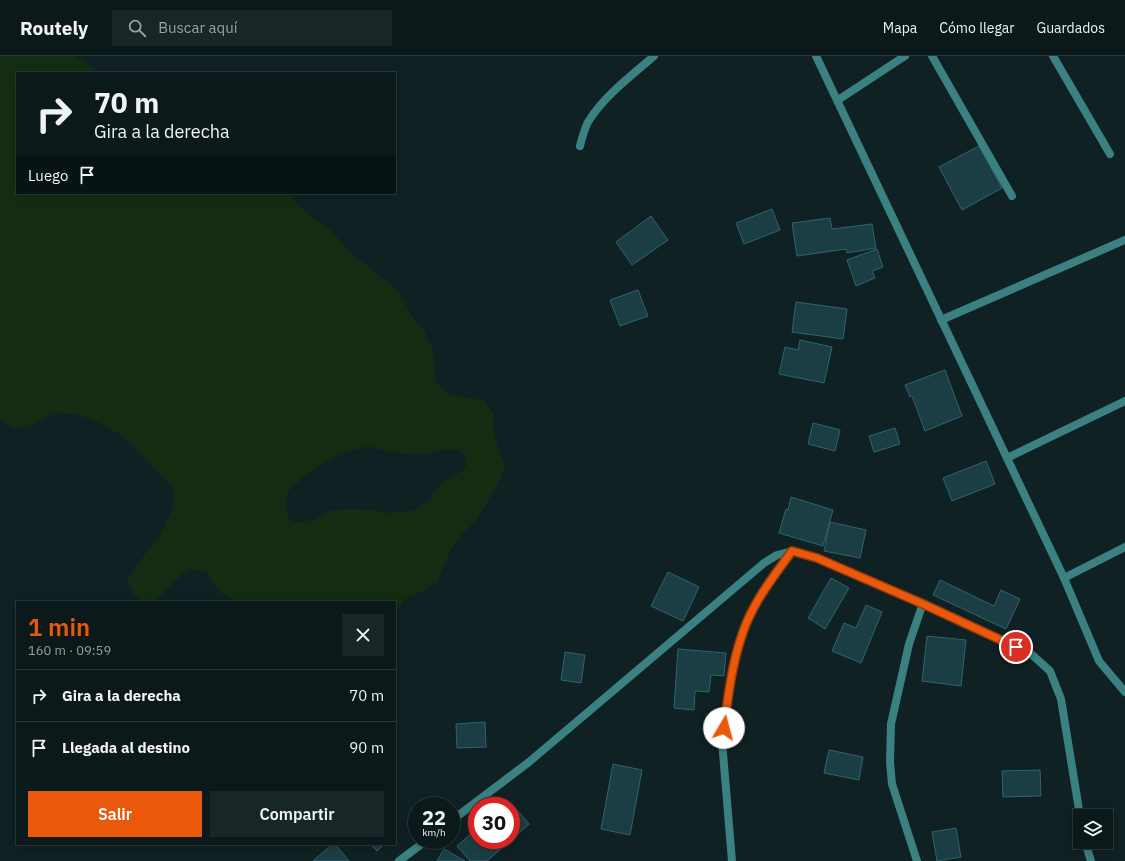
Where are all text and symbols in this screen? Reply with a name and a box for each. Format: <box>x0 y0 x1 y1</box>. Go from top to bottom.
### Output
search box <box>112 10 392 46</box>
text: Routely <box>20 16 88 40</box>
icon: search <box>126 17 148 39</box>
text: Buscar aquí <box>158 18 237 37</box>
text: Mapa <box>883 19 917 37</box>
text: Cómo llegar <box>939 19 1014 37</box>
text: Guardados <box>1036 19 1105 37</box>
text: 70 m <box>94 84 159 121</box>
icon: right <box>28 88 80 140</box>
text: Gira a la derecha <box>94 120 230 143</box>
icon: arrive <box>76 164 98 186</box>
text: Luego <box>28 166 68 185</box>
text: 1 min <box>28 611 90 643</box>
button: close <box>342 614 384 656</box>
pin <box>999 630 1033 664</box>
icon: arrive <box>1005 636 1027 658</box>
text: 160 m · 09:59 <box>28 642 111 659</box>
icon: right <box>28 685 50 707</box>
text: Gira a la derecha <box>62 686 181 705</box>
text: 70 m <box>349 686 384 705</box>
position arrow <box>703 707 745 749</box>
icon: arrive <box>28 737 50 759</box>
text: Llegada al destino <box>62 738 190 757</box>
text: 90 m <box>349 738 384 757</box>
button: Salir <box>28 791 202 837</box>
button: Compartir <box>210 791 384 837</box>
speed limit sign: 30 <box>468 797 520 849</box>
text: 22 <box>422 804 446 831</box>
map controls <box>1073 809 1113 849</box>
button: layers <box>1073 809 1113 849</box>
text: km/h <box>422 826 446 839</box>

